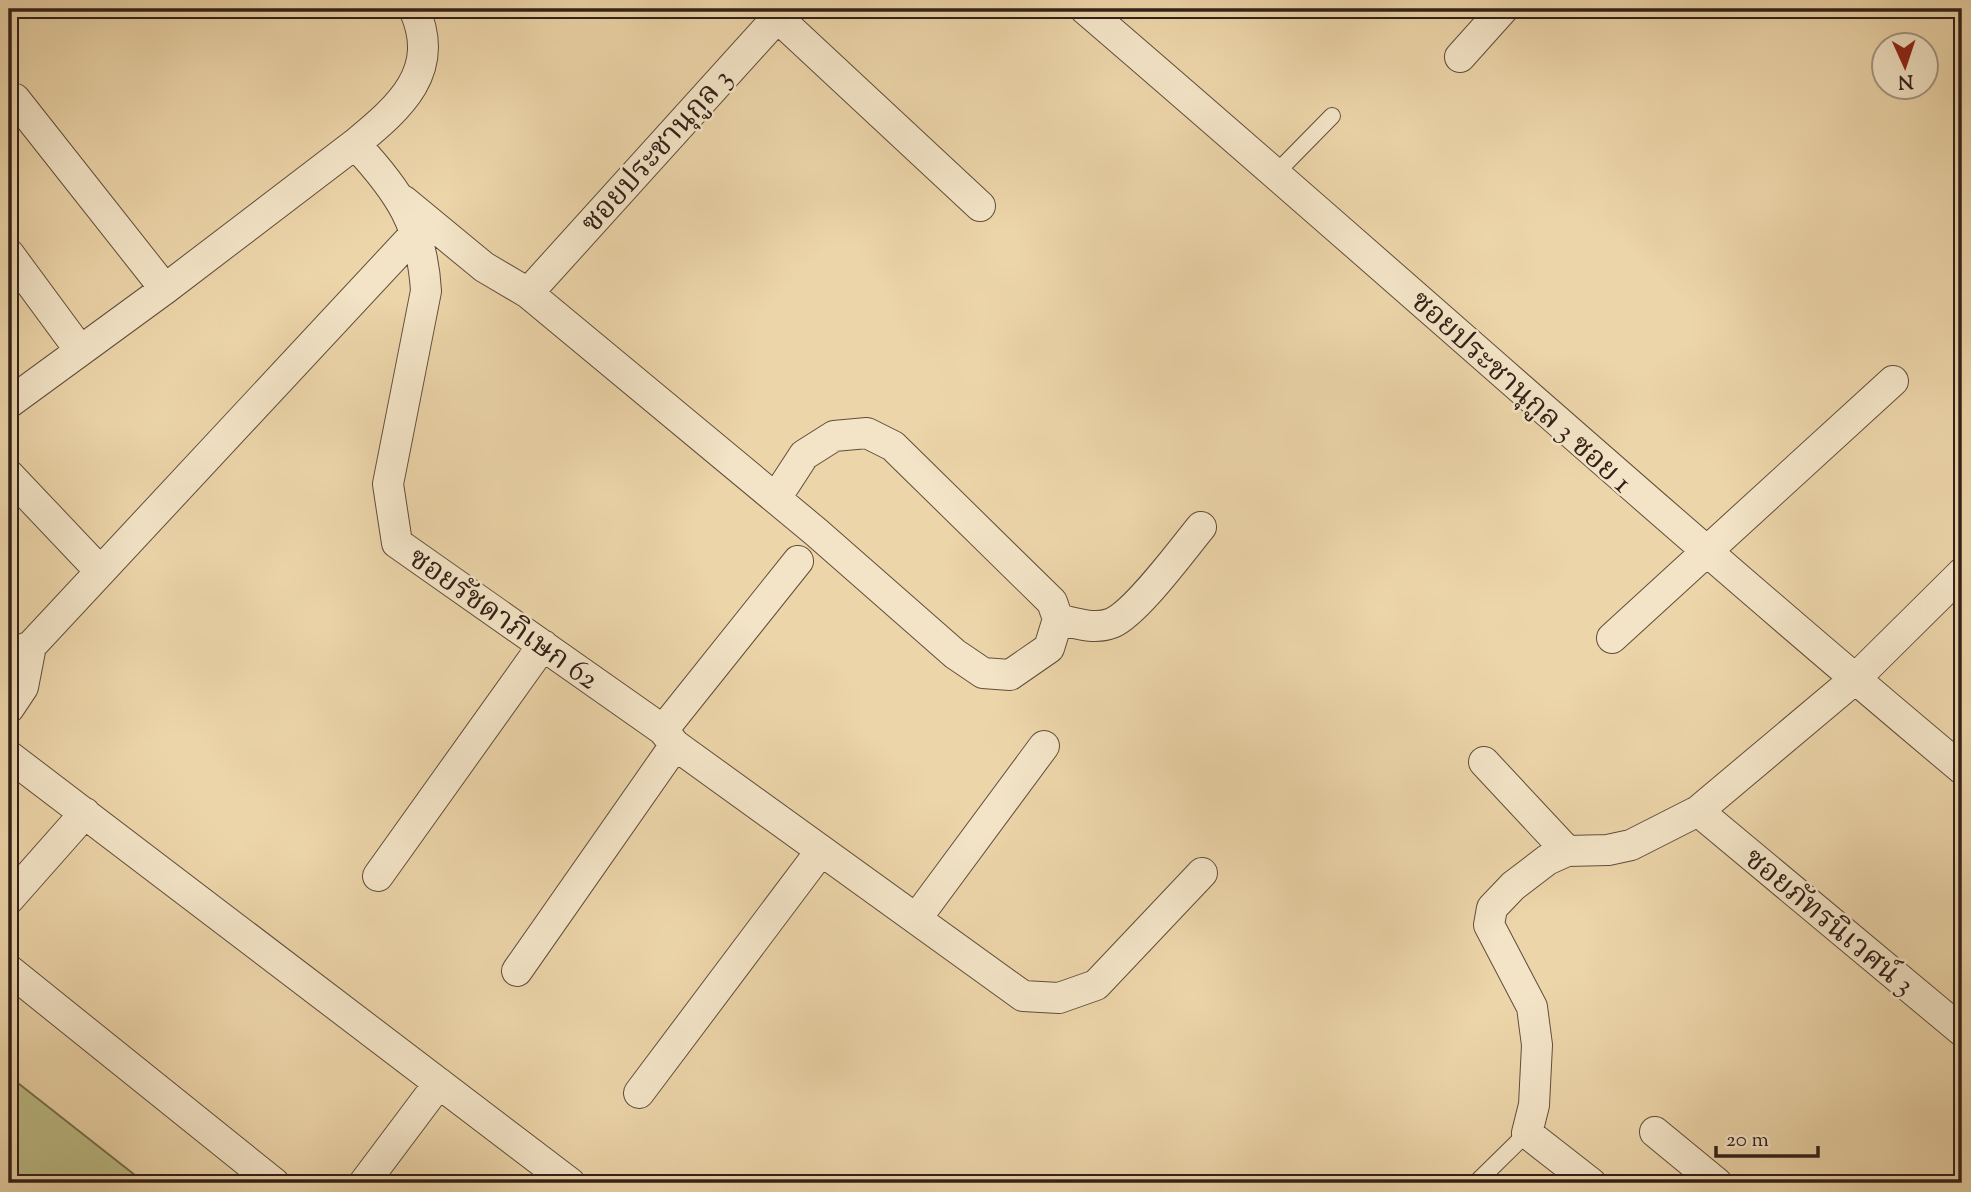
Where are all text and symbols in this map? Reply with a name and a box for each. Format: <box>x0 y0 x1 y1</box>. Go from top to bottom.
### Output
north arrow <box>1870 32 1940 102</box>
street label: ซอยประชานุกูล 3 <box>572 60 744 244</box>
text: N <box>1897 67 1914 94</box>
street label: ซอยประชานุกูล 3 ซอย 1 <box>1400 281 1641 504</box>
street label: ซอยรัชดาภิเษก 62 <box>399 538 606 702</box>
street label: ซอยภัทรนิเวศน์ 3 <box>1734 839 1923 1007</box>
scale bar <box>1716 1115 1817 1159</box>
text: 20 m <box>1726 1126 1769 1156</box>

